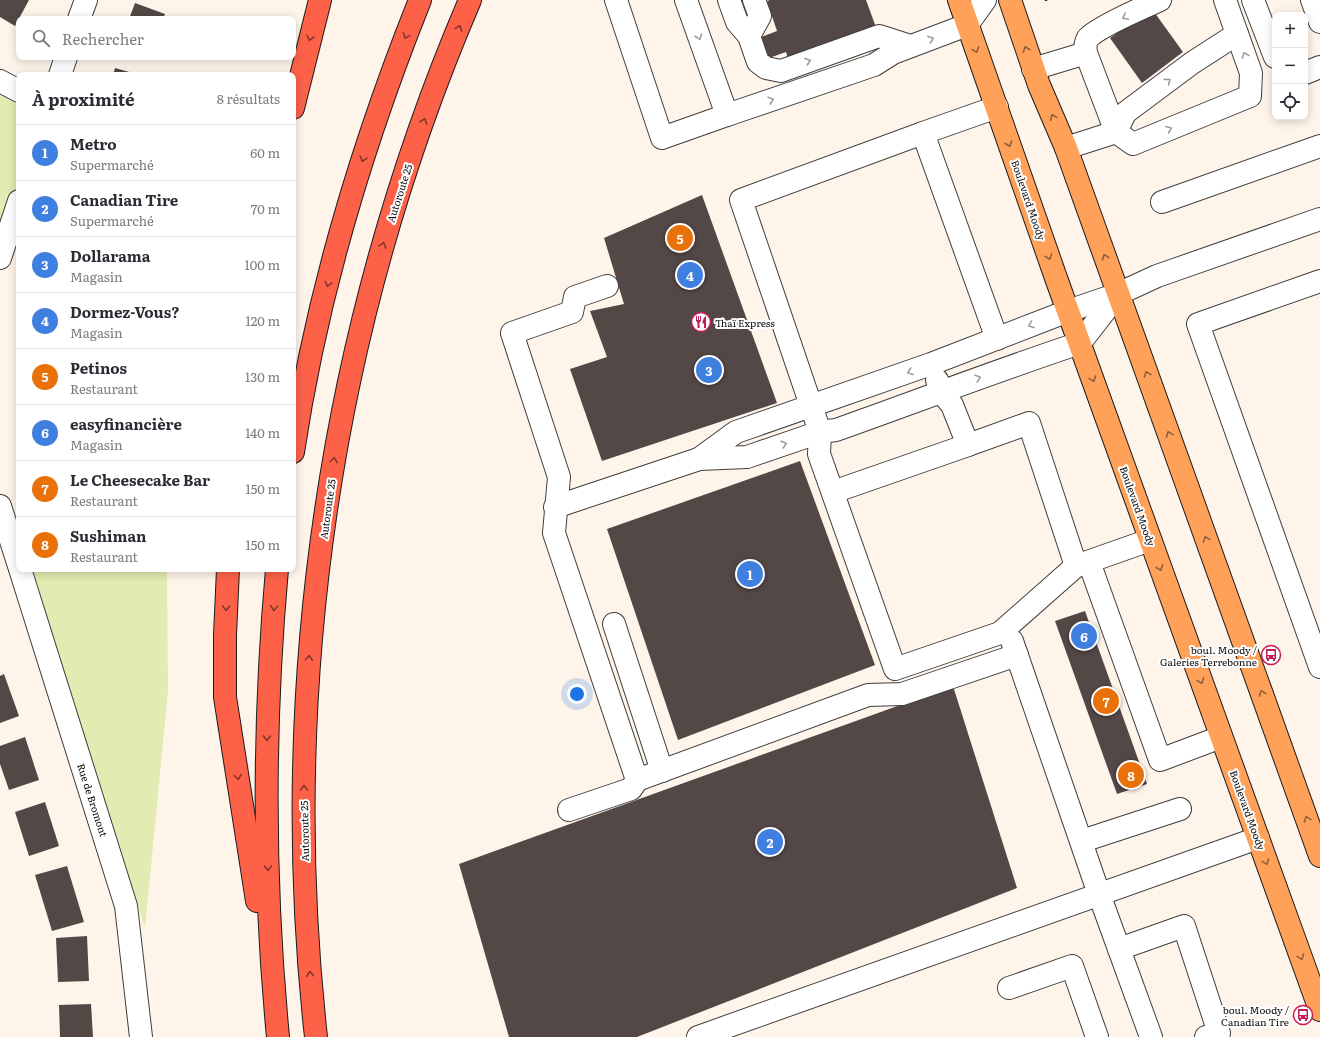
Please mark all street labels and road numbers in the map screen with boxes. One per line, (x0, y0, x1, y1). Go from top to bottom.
street label: Boulevard Moody (1008, 158, 1050, 242)
street label: Autoroute 25 (383, 162, 415, 224)
street label: Boulevard Moody (1117, 464, 1159, 548)
street label: Autoroute 25 (315, 478, 339, 540)
street label: Rue de Bromont (74, 761, 112, 839)
street label: Boulevard Moody (1227, 768, 1269, 852)
street label: Autoroute 25 (296, 801, 312, 861)

